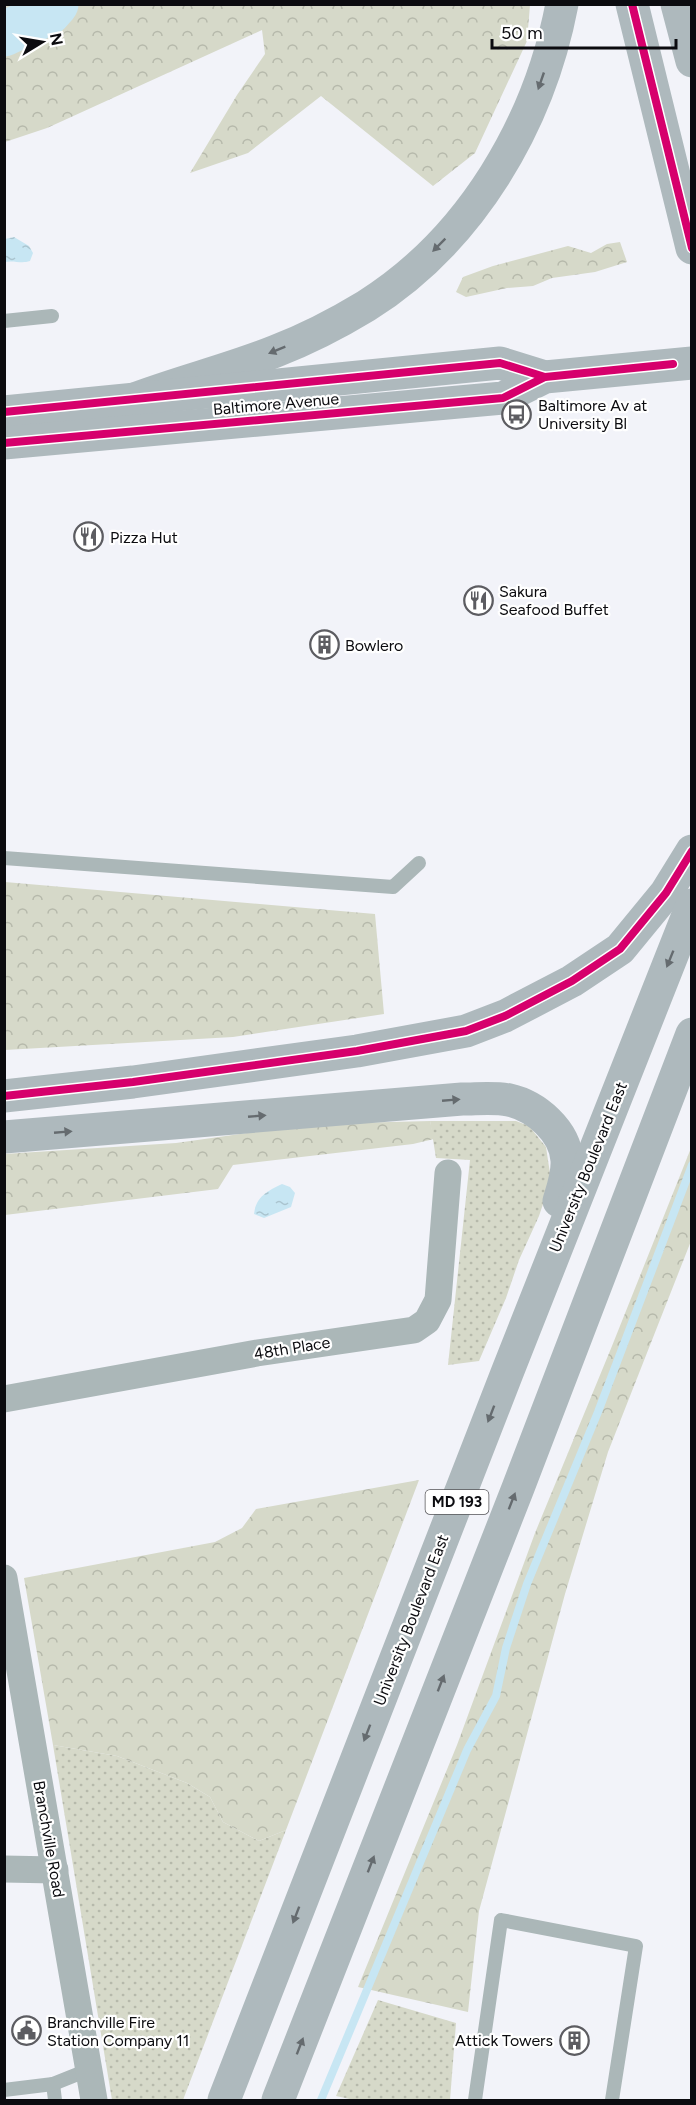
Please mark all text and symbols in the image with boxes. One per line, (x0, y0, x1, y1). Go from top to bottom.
north arrow (12, 12, 72, 72)
scale bar (492, 12, 676, 50)
text: 50 m (501, 22, 543, 44)
text: N (46, 31, 67, 47)
one-way arrow (536, 72, 546, 90)
one-way arrow (432, 237, 446, 252)
one-way arrow (268, 346, 286, 355)
street label: Baltimore Avenue (212, 389, 340, 419)
place label: Baltimore Av at University Bl (538, 396, 647, 433)
bus stop icon: Baltimore Av at University Bl (501, 398, 533, 430)
restaurant icon: Pizza Hut (73, 521, 105, 553)
place label: Pizza Hut (110, 528, 178, 547)
place label: Sakura Seafood Buffet (499, 582, 609, 619)
restaurant icon: Sakura Seafood Buffet (462, 584, 494, 616)
building icon: Bowlero (308, 629, 340, 661)
place label: Bowlero (345, 636, 403, 655)
one-way arrow (665, 950, 674, 968)
street label: University Boulevard East (545, 1079, 631, 1255)
one-way arrow (442, 1095, 461, 1105)
one-way arrow (248, 1111, 267, 1121)
one-way arrow (53, 1127, 72, 1137)
street label: 48th Place (252, 1333, 332, 1363)
one-way arrow (486, 1405, 495, 1423)
road number: MD 193 (426, 1490, 488, 1514)
one-way arrow (508, 1492, 517, 1510)
street label: University Boulevard East (370, 1532, 452, 1708)
one-way arrow (437, 1673, 447, 1691)
one-way arrow (362, 1724, 371, 1742)
street label: Branchville Road (29, 1779, 69, 1899)
one-way arrow (366, 1855, 376, 1873)
one-way arrow (291, 1906, 301, 1924)
place label: Branchville Fire Station Company 11 (47, 2013, 189, 2050)
public building icon: Branchville Fire Station Company 11 (10, 2015, 42, 2047)
building icon: Attick Towers (558, 2024, 590, 2056)
place label: Attick Towers (455, 2031, 553, 2050)
one-way arrow (295, 2037, 305, 2055)

